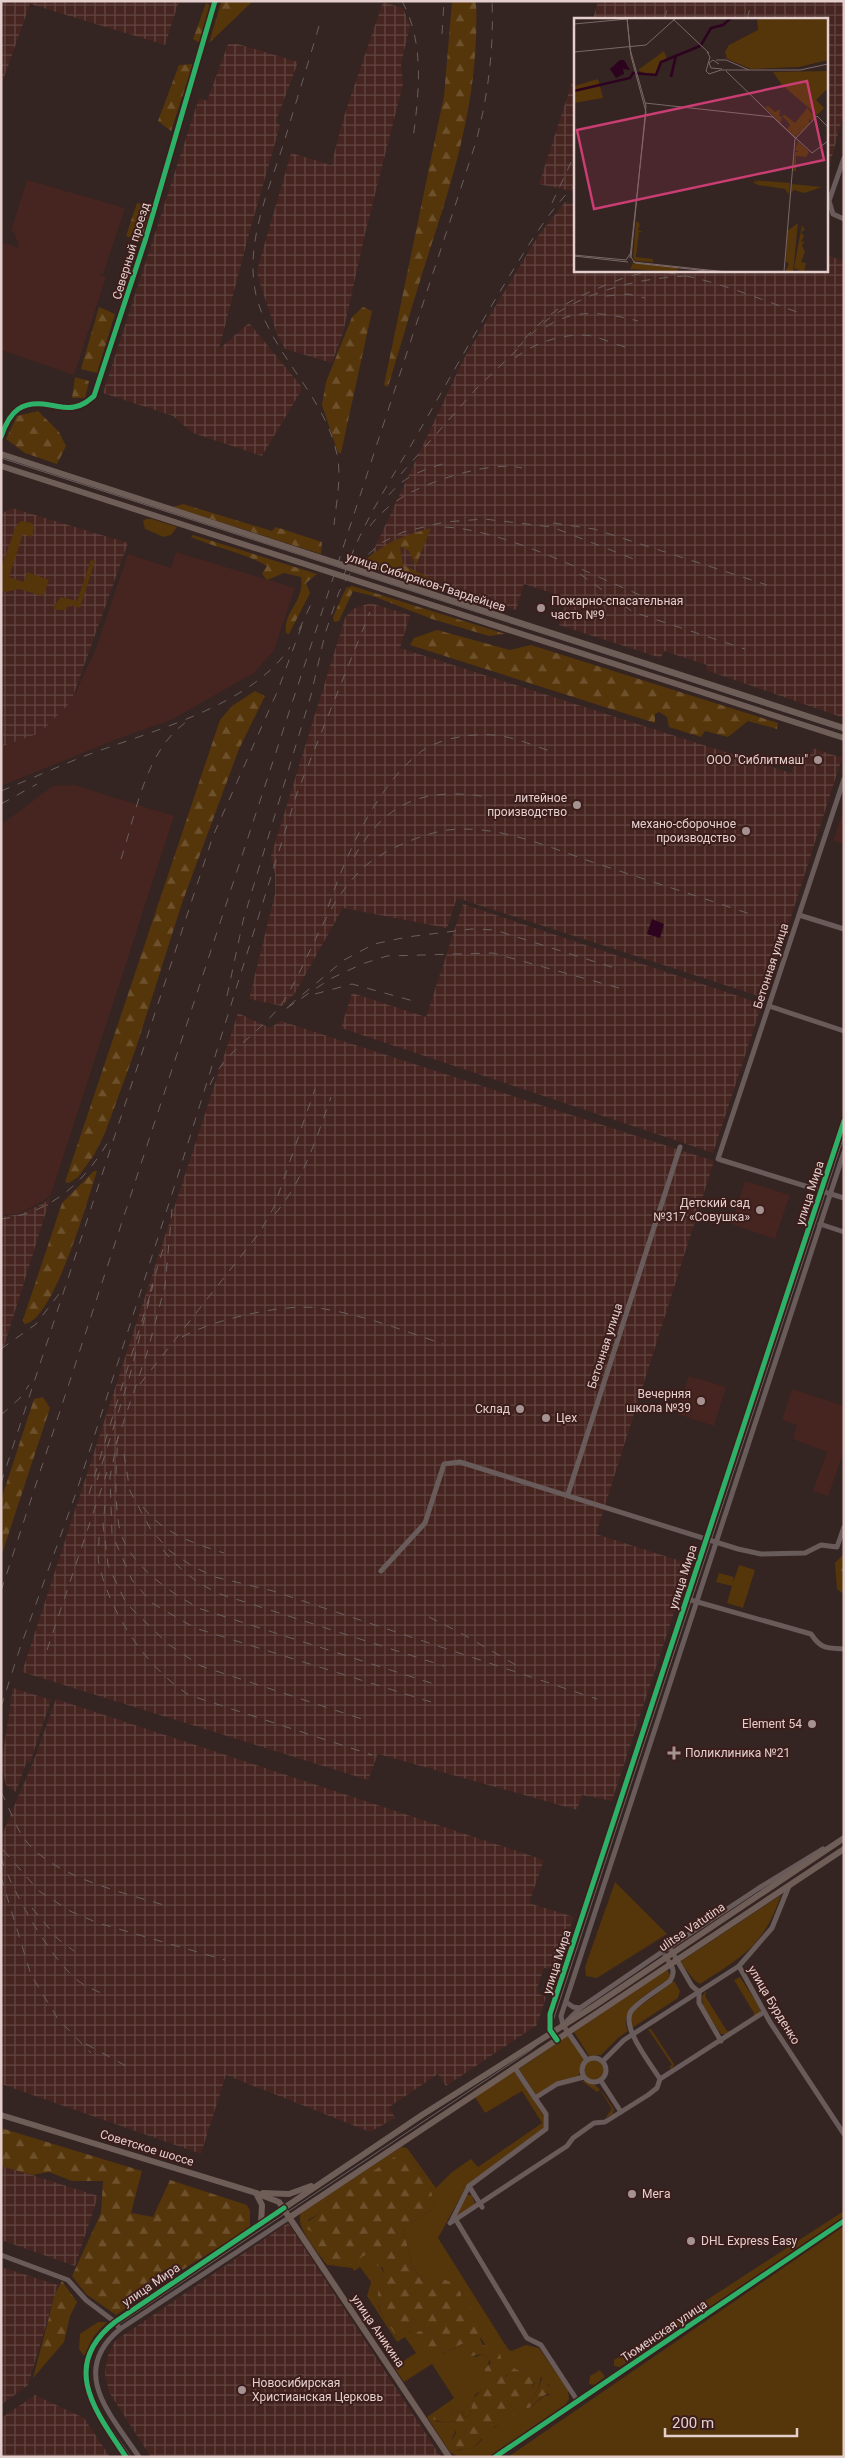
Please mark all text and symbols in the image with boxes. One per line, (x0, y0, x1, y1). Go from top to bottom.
inset map (574, 18, 828, 271)
street label: Северный проезд (110, 201, 152, 301)
street label: улица Сибиряков-Гвардейцев (344, 549, 508, 615)
place label: Пожарно-спасательная часть №9 (551, 594, 683, 622)
marker: Пожарно-спасательная часть №9 (535, 602, 547, 614)
place label: ООО "Сиблитмаш" (706, 753, 808, 767)
marker: ООО "Сиблитмаш" (812, 754, 824, 766)
place label: литейное производство (487, 791, 567, 819)
marker: литейное производство (571, 799, 583, 811)
place label: механо-сборочное производство (631, 817, 736, 845)
marker: механо-сборочное производство (740, 825, 752, 837)
street label: Бетонная улица (751, 921, 791, 1011)
street label: улица Мира (793, 1159, 827, 1227)
place label: Детский сад №317 «Совушка» (653, 1196, 750, 1224)
marker: Детский сад №317 «Совушка» (754, 1204, 766, 1216)
street label: Бетонная улица (585, 1301, 625, 1391)
place label: Вечерняя школа №39 (626, 1387, 691, 1415)
marker: Вечерняя школа №39 (695, 1395, 707, 1407)
place label: Склад (475, 1402, 510, 1416)
marker: Склад (514, 1403, 526, 1415)
place label: Цех (556, 1411, 577, 1425)
marker: Цех (540, 1412, 552, 1424)
street label: улица Мира (666, 1543, 700, 1611)
place label: Element 54 (742, 1717, 802, 1731)
marker: Element 54 (806, 1718, 818, 1730)
marker: Поликлиника №21 (667, 1746, 681, 1760)
place label: Поликлиника №21 (685, 1746, 790, 1760)
street label: ulitsa Vatutina (656, 1900, 728, 1954)
street label: улица Мира (540, 1928, 574, 1996)
street label: улица Бурденко (745, 1963, 803, 2047)
street label: Советское шоссе (98, 2127, 196, 2169)
place label: Мега (642, 2187, 670, 2201)
marker: Мега (626, 2188, 638, 2200)
place label: DHL Express Easy (701, 2234, 798, 2248)
marker: DHL Express Easy (685, 2235, 697, 2247)
street label: улица Мира (119, 2261, 183, 2309)
street label: улица Аникина (349, 2292, 407, 2370)
street label: Тюменская улица (619, 2297, 709, 2365)
place label: Новосибирская Христианская Церковь (252, 2376, 383, 2404)
marker: Новосибирская Христианская Церковь (236, 2384, 248, 2396)
scale bar (665, 2406, 798, 2438)
text: 200 m (672, 2414, 714, 2432)

